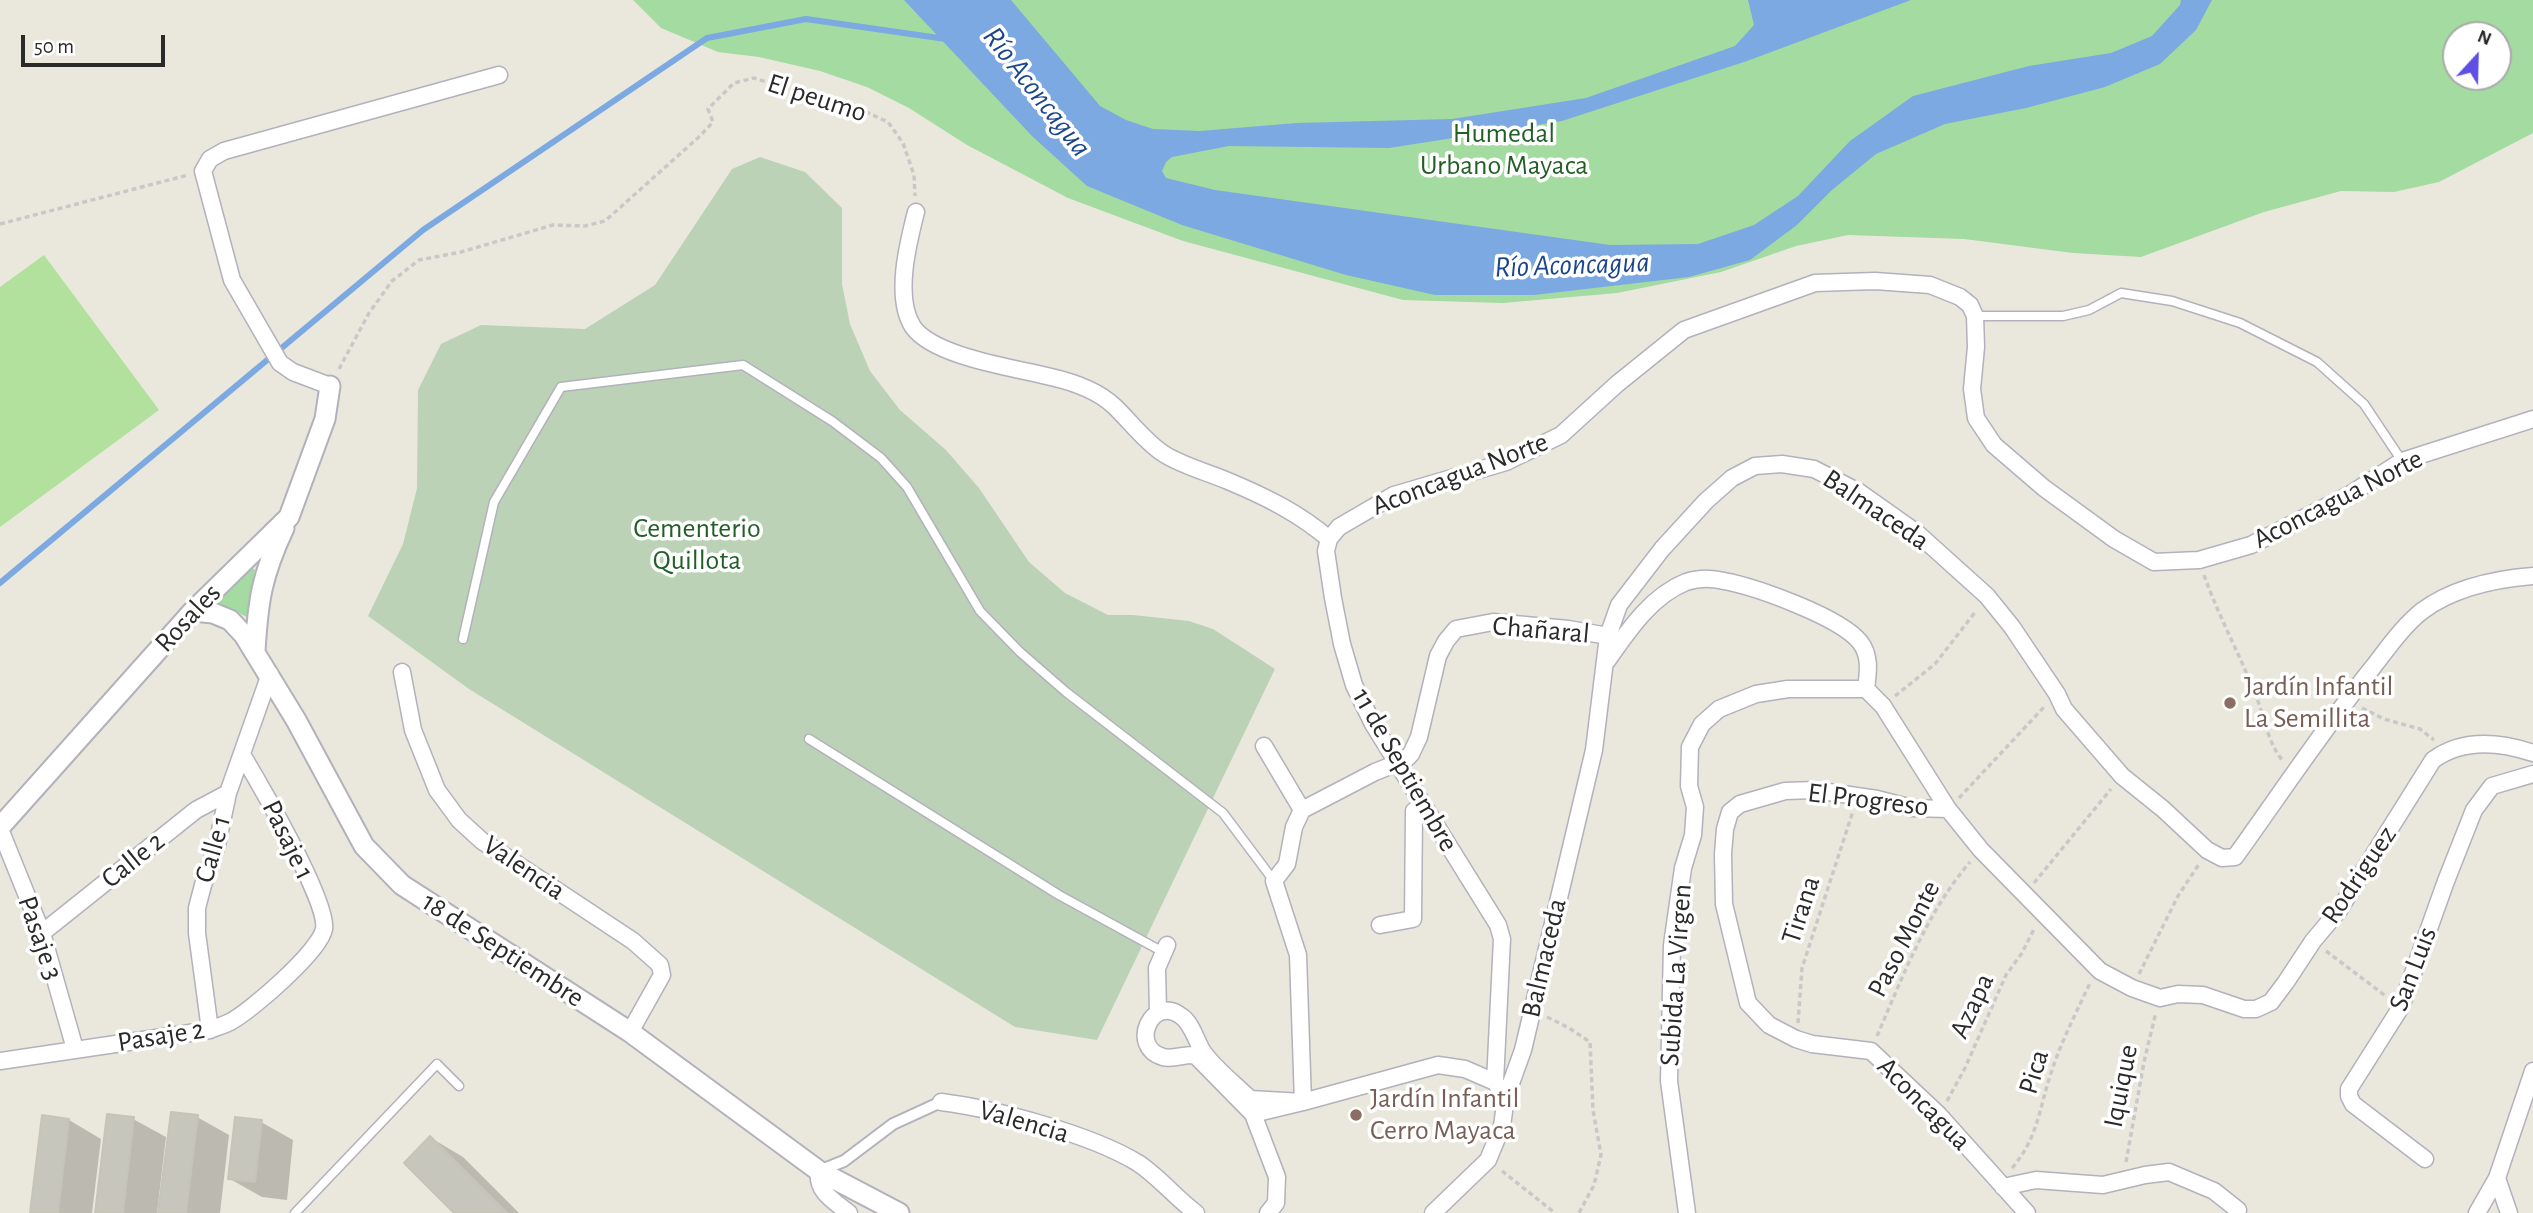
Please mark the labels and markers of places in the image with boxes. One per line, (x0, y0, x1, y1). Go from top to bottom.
place label: Jardín Infantil La Semillita (2244, 670, 2393, 736)
marker: Jardín Infantil La Semillita (2222, 695, 2238, 711)
place label: Jardín Infantil Cerro Mayaca (1370, 1082, 1519, 1148)
marker: Jardín Infantil Cerro Mayaca (1348, 1107, 1364, 1123)

